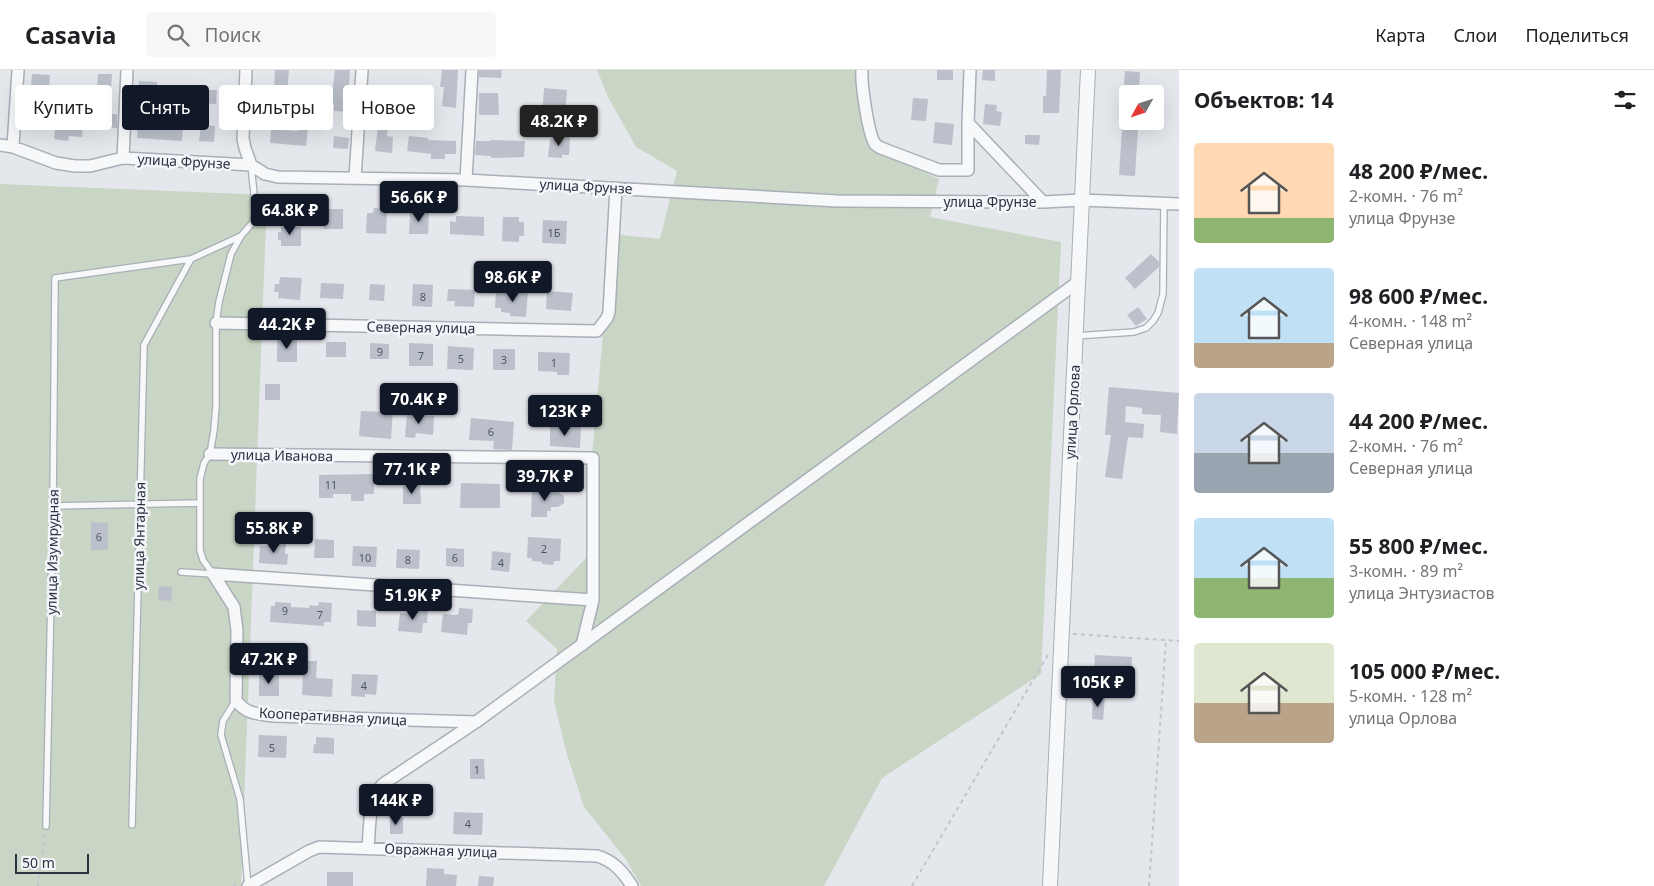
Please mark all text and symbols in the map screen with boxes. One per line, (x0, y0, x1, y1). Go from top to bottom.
search box (146, 12, 496, 57)
text: Casavia (25, 18, 116, 51)
icon: search (164, 21, 192, 49)
text: Поиск (204, 22, 261, 48)
text: Карта (1375, 23, 1425, 47)
text: Слои (1453, 23, 1497, 47)
text: Поделиться (1525, 23, 1629, 47)
chip: Купить (15, 85, 112, 130)
chip: Снять (122, 85, 209, 130)
chip: Фильтры (219, 85, 333, 130)
chip: Новое (343, 85, 434, 130)
north arrow (1119, 85, 1164, 130)
map controls (1119, 85, 1164, 130)
text: Объектов: 14 (1194, 86, 1334, 114)
icon: filters (1611, 86, 1639, 114)
pin: 48.2K ₽ (513, 104, 605, 147)
text: 48.2K ₽ (531, 110, 587, 132)
street label: улица Фрунзе (137, 149, 231, 173)
text: 48 200 ₽/мес. (1349, 157, 1488, 185)
icon: home (1234, 163, 1294, 223)
street label: улица Фрунзе (539, 174, 633, 198)
pin: 56.6K ₽ (373, 180, 465, 223)
text: 2-комн. · 76 m² (1349, 185, 1463, 207)
text: 56.6K ₽ (391, 186, 447, 208)
street label: улица Фрунзе (943, 192, 1037, 211)
pin: 64.8K ₽ (244, 194, 336, 236)
text: 64.8K ₽ (262, 199, 318, 221)
text: улица Фрунзе (1349, 207, 1455, 229)
house number: 1Б (547, 225, 561, 240)
pin: 98.6K ₽ (467, 260, 559, 303)
text: 98.6K ₽ (485, 266, 541, 288)
text: 98 600 ₽/мес. (1349, 282, 1488, 310)
icon: home (1234, 288, 1294, 348)
house number: 8 (420, 289, 426, 304)
pin: 44.2K ₽ (241, 308, 333, 350)
text: 4-комн. · 148 m² (1349, 310, 1472, 332)
text: 44.2K ₽ (259, 313, 315, 335)
street label: Северная улица (367, 317, 475, 337)
text: Северная улица (1349, 332, 1473, 354)
house number: 9 (377, 344, 383, 359)
house number: 7 (418, 348, 424, 363)
house number: 5 (458, 351, 464, 366)
house number: 3 (501, 352, 507, 367)
house number: 1 (551, 355, 557, 370)
street label: улица Орлова (1060, 364, 1084, 460)
pin: 70.4K ₽ (373, 382, 465, 425)
text: 70.4K ₽ (391, 388, 447, 410)
pin: 123K ₽ (524, 394, 606, 437)
text: 123K ₽ (539, 400, 591, 422)
text: 44 200 ₽/мес. (1349, 407, 1488, 435)
icon: home (1234, 413, 1294, 473)
house number: 6 (488, 424, 494, 439)
text: 2-комн. · 76 m² (1349, 435, 1463, 457)
street label: улица Иванова (231, 445, 333, 465)
pin: 77.1K ₽ (366, 452, 458, 495)
text: Северная улица (1349, 457, 1473, 479)
text: 77.1K ₽ (384, 458, 440, 480)
pin: 39.7K ₽ (499, 460, 591, 502)
text: 39.7K ₽ (517, 465, 573, 487)
house number: 11 (325, 477, 337, 492)
street label: улица Янтарная (129, 482, 149, 590)
street label: улица Изумрудная (41, 489, 63, 615)
pin: 55.8K ₽ (228, 512, 320, 554)
text: 55.8K ₽ (246, 517, 302, 539)
house number: 6 (96, 529, 102, 544)
text: 55 800 ₽/мес. (1349, 532, 1488, 560)
icon: home (1234, 538, 1294, 598)
house number: 2 (541, 541, 547, 556)
house number: 10 (359, 550, 371, 565)
house number: 6 (452, 550, 458, 565)
house number: 8 (405, 552, 411, 567)
house number: 4 (498, 555, 505, 570)
text: 3-комн. · 89 m² (1349, 560, 1463, 582)
pin: 51.9K ₽ (367, 578, 459, 621)
text: улица Энтузиастов (1349, 582, 1495, 604)
text: 51.9K ₽ (385, 584, 441, 606)
house number: 9 (282, 603, 288, 618)
house number: 7 (317, 607, 323, 622)
pin: 47.2K ₽ (223, 642, 315, 685)
text: 47.2K ₽ (241, 648, 297, 670)
text: 105 000 ₽/мес. (1349, 657, 1500, 685)
icon: home (1234, 663, 1294, 723)
pin: 105K ₽ (1057, 666, 1139, 708)
text: 105K ₽ (1072, 671, 1124, 693)
house number: 4 (361, 678, 368, 693)
text: 5-комн. · 128 m² (1349, 685, 1472, 707)
street label: Кооперативная улица (258, 703, 408, 729)
text: улица Орлова (1349, 707, 1457, 729)
house number: 5 (269, 740, 275, 755)
house number: 1 (474, 762, 480, 777)
pin: 144K ₽ (355, 784, 437, 826)
text: 144K ₽ (370, 789, 422, 811)
house number: 4 (465, 816, 472, 831)
street label: Овражная улица (384, 839, 498, 861)
scale bar (15, 851, 89, 874)
text: 50 m (22, 853, 55, 872)

